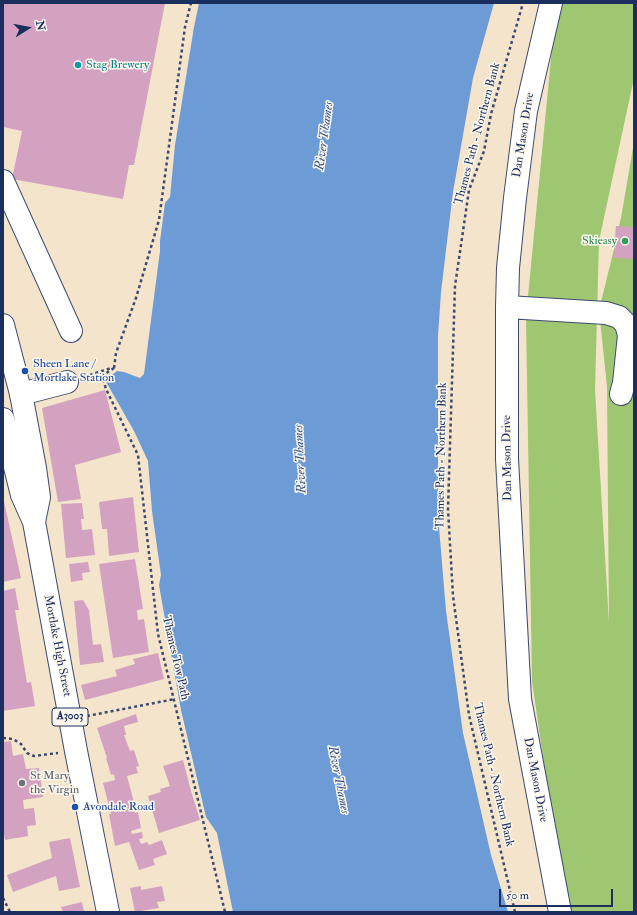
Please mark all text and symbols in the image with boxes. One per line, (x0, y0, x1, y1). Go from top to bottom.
north arrow (8, 8, 48, 48)
text: N (33, 20, 48, 32)
place label: Stag Brewery (86, 58, 149, 72)
marker: Stag Brewery (73, 60, 83, 70)
street label: Thames Path - Northern Bank (452, 61, 504, 207)
street label: Dan Mason Drive (510, 91, 538, 179)
water label: River Thames (312, 101, 338, 171)
place label: Skieasy (582, 234, 617, 248)
marker: Skieasy (620, 236, 630, 246)
place label: Sheen Lane / Mortlake Station (33, 357, 114, 385)
marker: Sheen Lane / Mortlake Station (20, 366, 30, 376)
street label: Thames Path - Northern Bank (434, 382, 450, 530)
street label: Dan Mason Drive (500, 415, 516, 501)
water label: River Thames (291, 424, 311, 494)
street label: Mortlake High Street (40, 594, 74, 698)
street label: Thames Tow Path (158, 615, 192, 701)
street label: Thames Path - Northern Bank (469, 702, 517, 848)
road number: A3003 (52, 708, 88, 726)
street label: Dan Mason Drive (520, 736, 550, 824)
water label: River Thames (324, 745, 352, 815)
place label: St Mary the Virgin (30, 769, 79, 797)
marker: St Mary the Virgin (17, 778, 27, 788)
place label: Avondale Road (83, 800, 154, 814)
marker: Avondale Road (70, 802, 80, 812)
scale bar (501, 881, 615, 907)
text: 50 m (506, 888, 529, 903)

